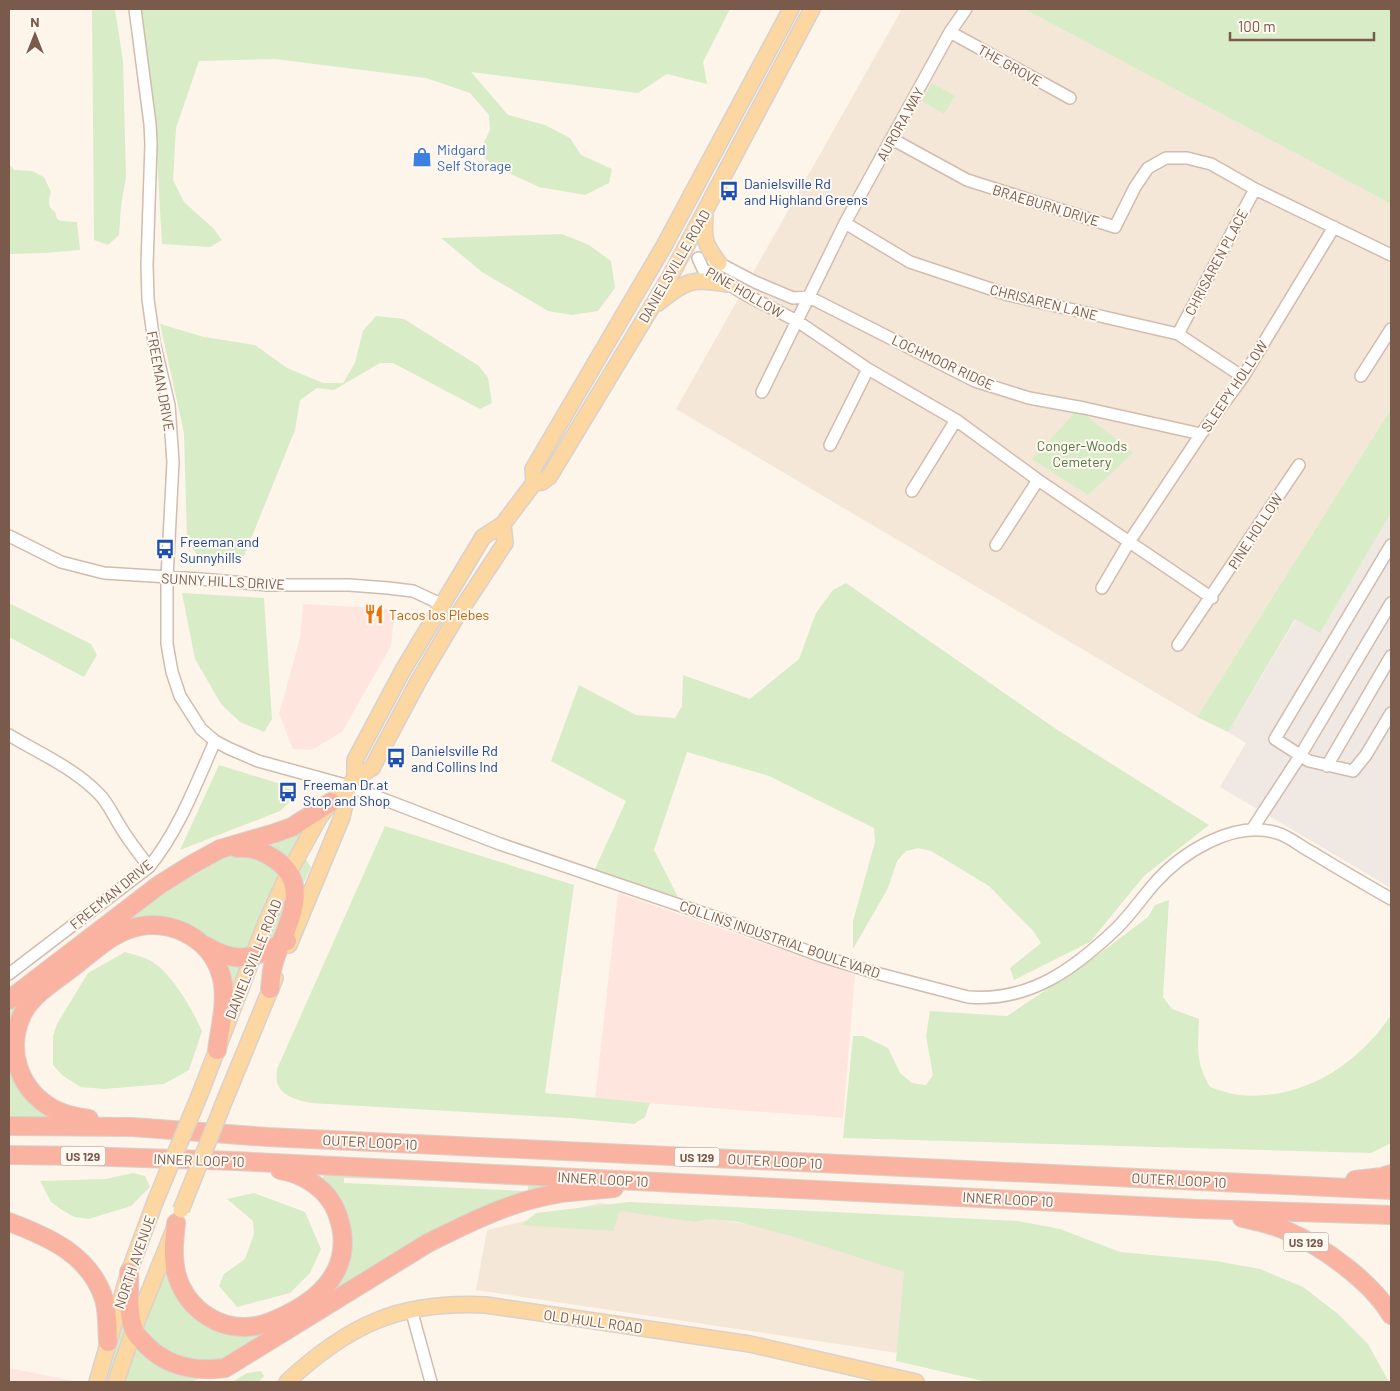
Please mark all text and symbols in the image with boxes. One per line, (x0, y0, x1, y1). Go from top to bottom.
north arrow (10, 10, 60, 60)
scale bar (1230, 10, 1374, 42)
text: N (30, 13, 40, 30)
text: 100 m (1238, 17, 1276, 35)
street label: THE GROVE (975, 40, 1045, 90)
street label: AURORA WAY (873, 84, 927, 164)
place label: Midgard Self Storage (437, 141, 512, 174)
shop icon: Midgard Self Storage (411, 146, 433, 168)
place label: Danielsville Rd and Highland Greens (744, 175, 868, 208)
bus stop icon: Danielsville Rd and Highland Greens (718, 180, 740, 202)
street label: BRAEBURN DRIVE (990, 181, 1102, 229)
street label: DANIELSVILLE ROAD (635, 206, 713, 326)
street label: CHRISAREN PLACE (1181, 206, 1251, 318)
street label: PINE HOLLOW (703, 263, 787, 321)
street label: CHRISAREN LANE (988, 280, 1100, 324)
street label: FREEMAN DRIVE (144, 329, 178, 433)
street label: LOCHMOOR RIDGE (889, 331, 997, 393)
street label: SLEEPY HOLLOW (1197, 337, 1271, 435)
park label: Conger-Woods Cemetery (1037, 437, 1127, 470)
street label: PINE HOLLOW (1224, 490, 1286, 572)
place label: Freeman and Sunnyhills (180, 533, 259, 566)
bus stop icon: Freeman and Sunnyhills (154, 538, 176, 560)
street label: SUNNY HILLS DRIVE (161, 569, 285, 593)
restaurant icon: Tacos los Plebes (363, 603, 385, 625)
place label: Tacos los Plebes (389, 606, 490, 623)
place label: Danielsville Rd and Collins Ind (411, 742, 498, 775)
bus stop icon: Danielsville Rd and Collins Ind (385, 747, 407, 769)
place label: Freeman Dr at Stop and Shop (303, 776, 390, 809)
bus stop icon: Freeman Dr at Stop and Shop (277, 781, 299, 803)
street label: FREEMAN DRIVE (66, 855, 156, 933)
street label: DANIELSVILLE ROAD (221, 897, 285, 1021)
street label: COLLINS INDUSTRIAL BOULEVARD (678, 897, 882, 981)
street label: OUTER LOOP 10 (322, 1131, 418, 1153)
road number: US 129 (61, 1146, 106, 1166)
road number: US 129 (674, 1148, 720, 1166)
street label: INNER LOOP 10 (153, 1150, 245, 1170)
street label: OUTER LOOP 10 (727, 1150, 823, 1172)
street label: INNER LOOP 10 (557, 1168, 649, 1190)
street label: OUTER LOOP 10 (1131, 1169, 1227, 1191)
street label: INNER LOOP 10 (962, 1188, 1054, 1210)
street label: NORTH AVENUE (110, 1213, 158, 1311)
road number: US 129 (1284, 1232, 1328, 1252)
street label: OLD HULL ROAD (543, 1306, 643, 1336)

